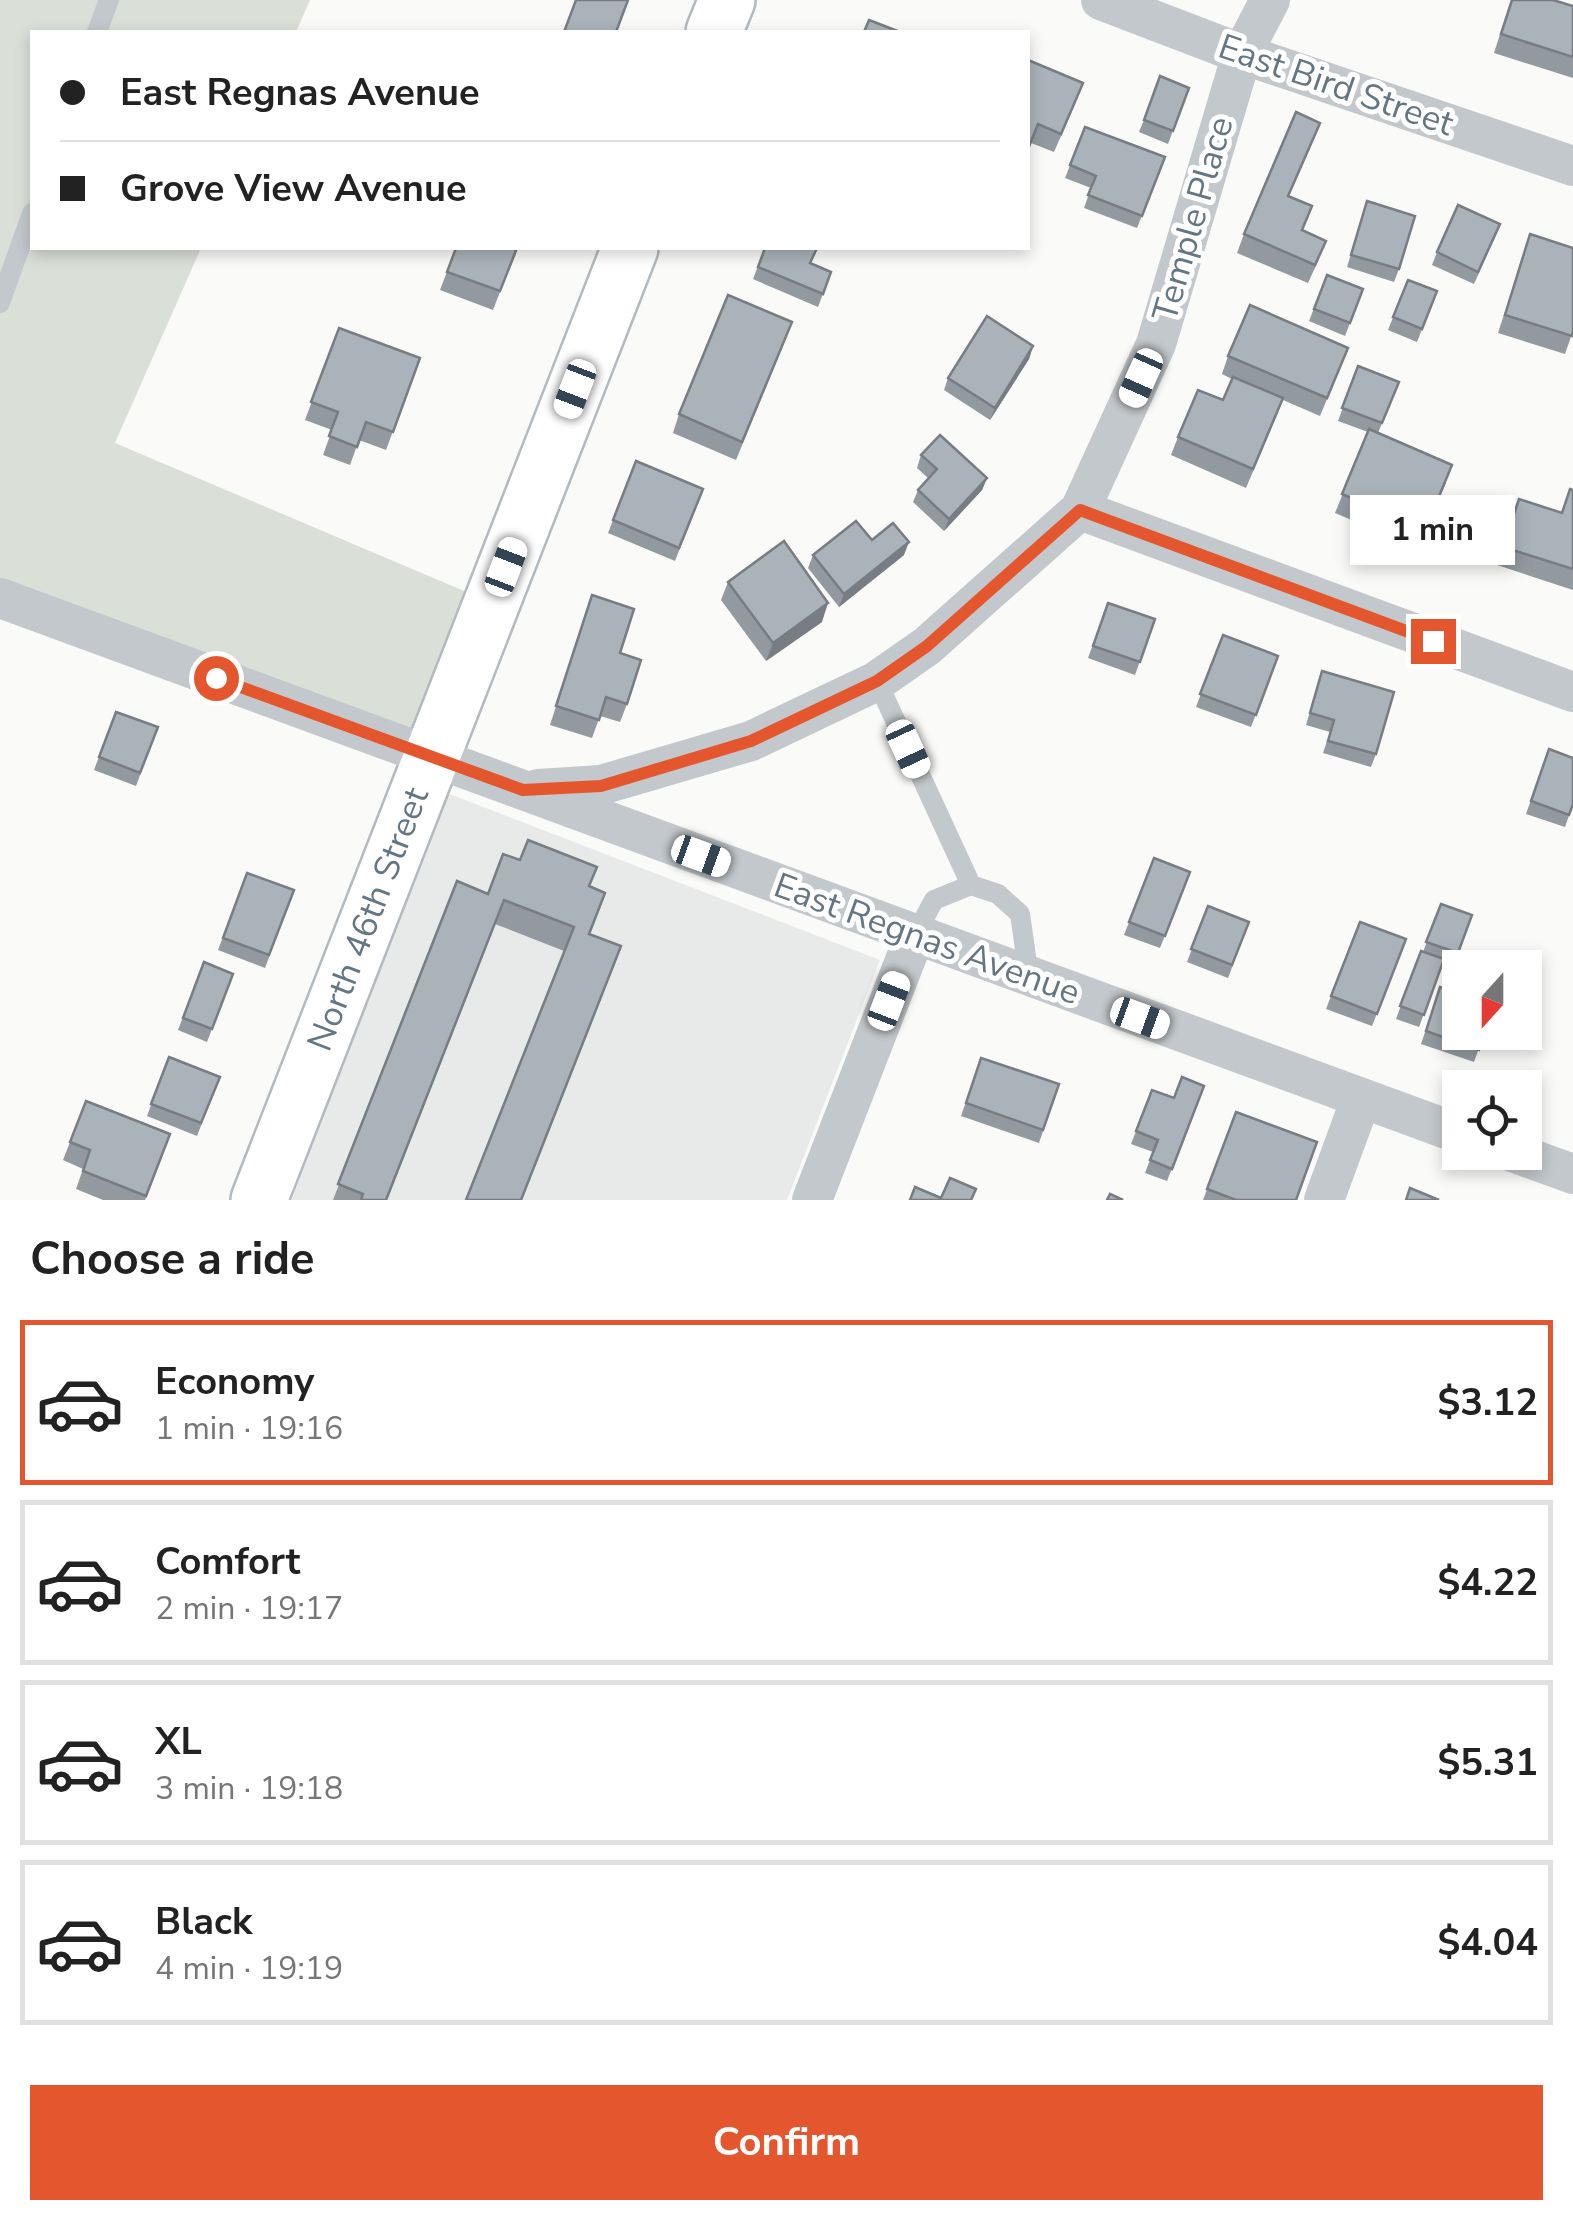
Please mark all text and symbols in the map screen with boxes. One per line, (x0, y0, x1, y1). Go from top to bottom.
street label: East Bird Street (1212, 23, 1460, 147)
text: East Regnas Avenue (120, 67, 480, 118)
street label: Temple Place (1141, 111, 1245, 327)
text: Grove View Avenue (120, 163, 467, 214)
car (1115, 344, 1167, 412)
car (550, 356, 600, 422)
callout: 1 min (1350, 496, 1516, 566)
text: 1 min (1391, 508, 1474, 551)
car (481, 534, 531, 600)
route end (1411, 619, 1456, 664)
route start (194, 656, 239, 701)
car (882, 715, 934, 783)
street label: North 46th Street (296, 780, 440, 1057)
car (668, 832, 734, 880)
street label: East Regnas Avenue (768, 862, 1086, 1016)
north arrow (1442, 950, 1542, 1050)
map controls (1442, 950, 1542, 1170)
car (864, 968, 914, 1034)
car (1107, 994, 1173, 1042)
button: locate (1442, 1070, 1542, 1170)
text: Choose a ride (30, 1229, 315, 1290)
text: Economy (155, 1356, 314, 1407)
icon: car (35, 1358, 125, 1448)
text: $3.12 (1437, 1377, 1538, 1428)
text: 1 min · 19:16 (155, 1407, 343, 1450)
text: Comfort (155, 1536, 300, 1587)
icon: car (35, 1538, 125, 1628)
text: $4.22 (1437, 1557, 1538, 1608)
text: 2 min · 19:17 (155, 1587, 343, 1630)
text: XL (155, 1716, 202, 1767)
icon: car (35, 1718, 125, 1808)
text: $5.31 (1437, 1737, 1538, 1788)
text: 3 min · 19:18 (155, 1767, 343, 1810)
text: Black (155, 1896, 252, 1947)
icon: car (35, 1898, 125, 1988)
text: $4.04 (1437, 1917, 1538, 1968)
text: 4 min · 19:19 (155, 1947, 343, 1990)
button: Confirm (30, 2085, 1543, 2200)

